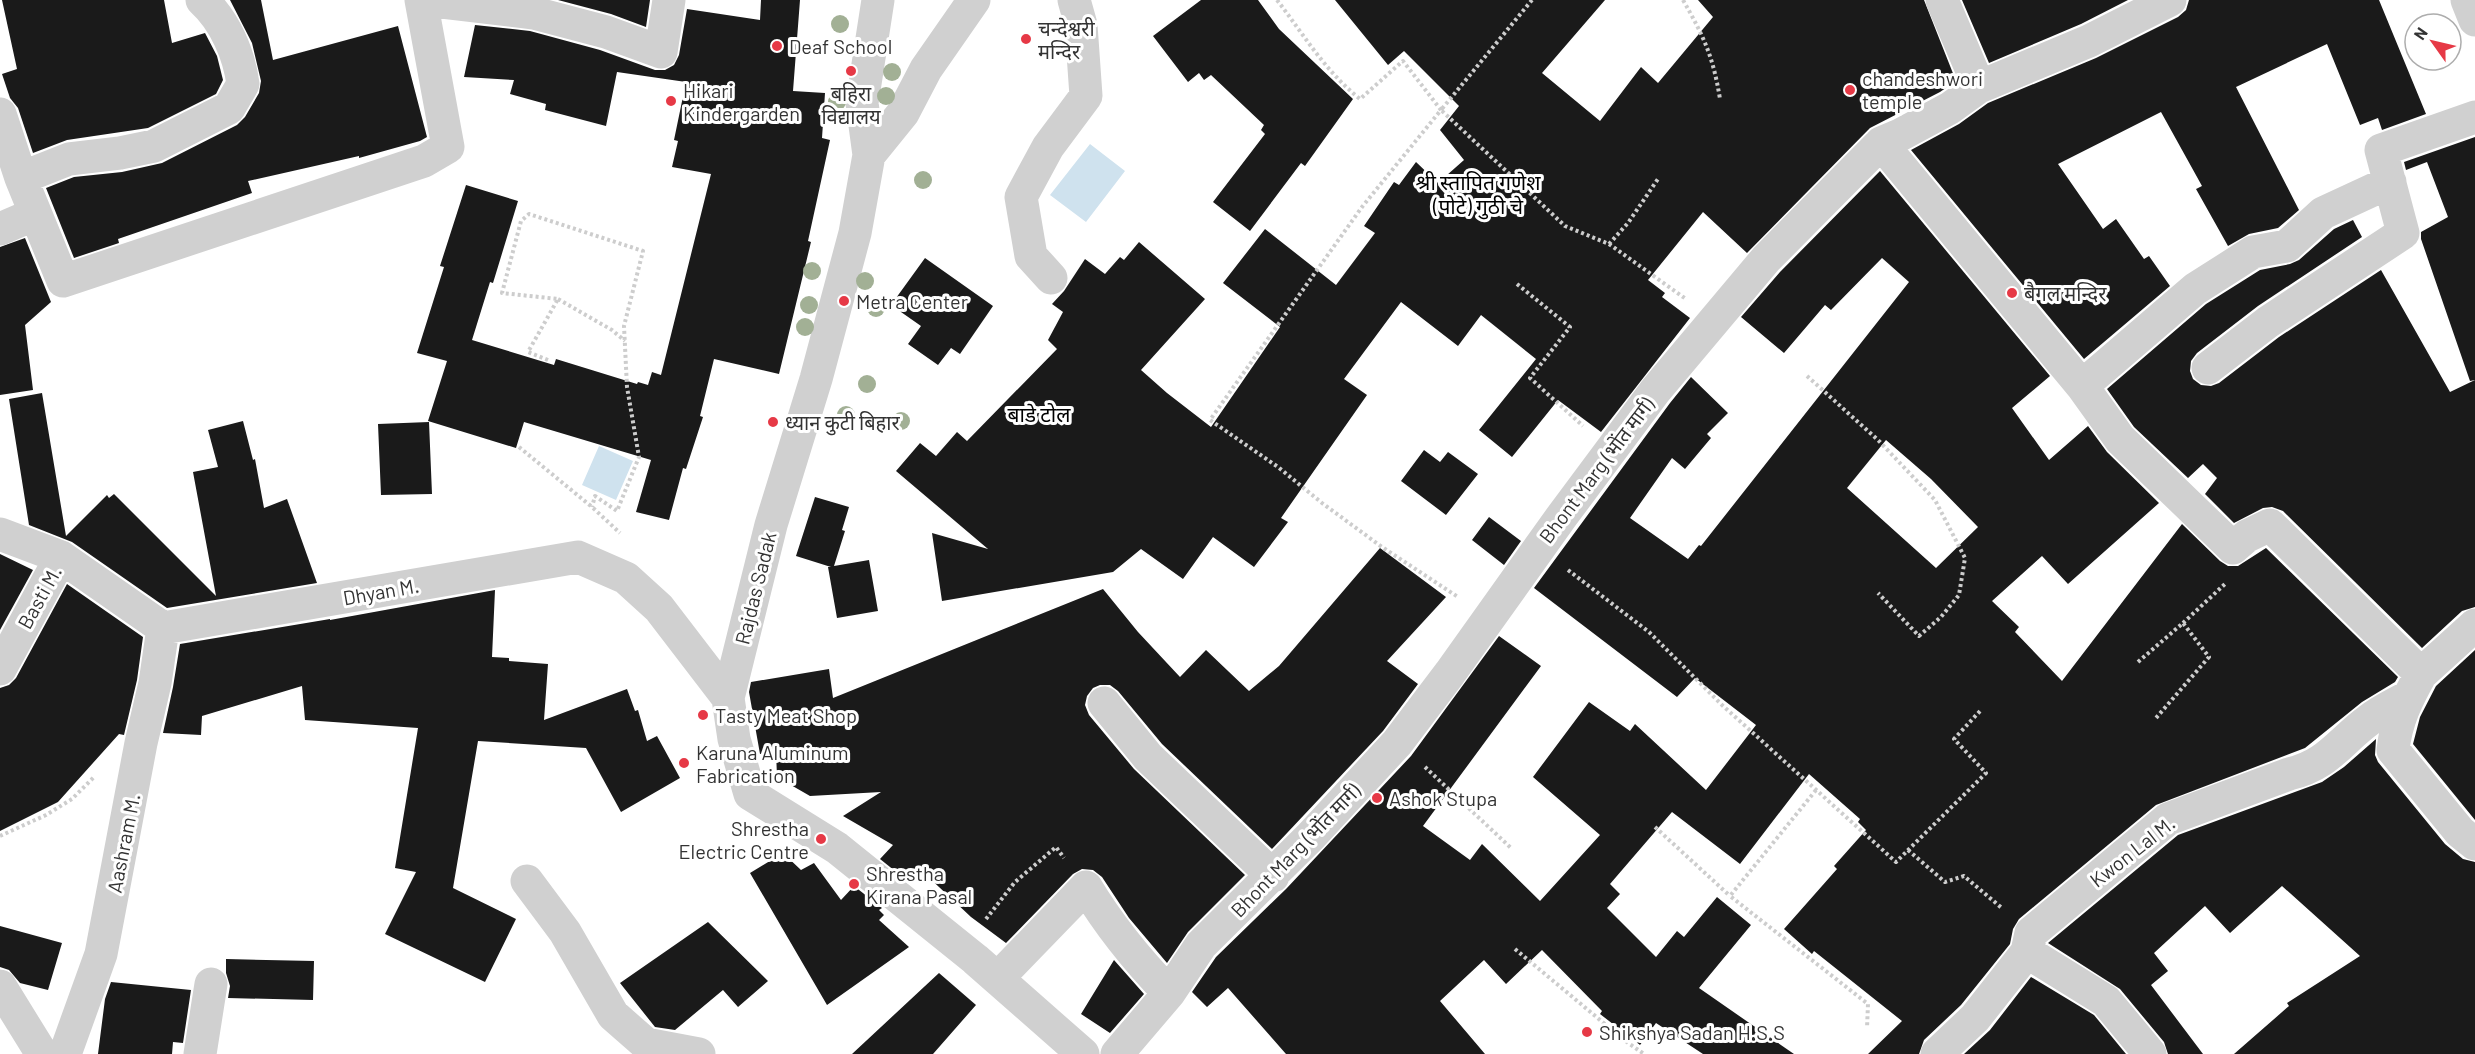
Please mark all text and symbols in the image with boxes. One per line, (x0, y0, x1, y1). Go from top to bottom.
north arrow (2403, 12, 2463, 72)
place label: चन्देश्वरी मन्दिर (1038, 16, 1095, 63)
text: N (2409, 24, 2431, 43)
marker: चन्देश्वरी मन्दिर (1019, 32, 1033, 46)
place label: Deaf School (789, 34, 892, 58)
marker: Deaf School (770, 39, 784, 53)
marker: बहिरा विद्यालय (844, 64, 858, 78)
place label: chandeshwori temple (1862, 66, 1983, 113)
place label: Hikari Kindergarden (683, 78, 800, 125)
place label: बहिरा विद्यालय (821, 81, 881, 128)
marker: chandeshwori temple (1843, 83, 1857, 97)
marker: Hikari Kindergarden (664, 94, 678, 108)
district label: श्री स्तापित गणेश (पोटे) गुठी चे (1416, 169, 1541, 220)
place label: बैगल मन्दिर (2024, 281, 2107, 305)
marker: बैगल मन्दिर (2005, 286, 2019, 300)
place label: Metra Center (856, 289, 968, 313)
marker: Metra Center (837, 294, 851, 308)
street label: Bhont Marg (भाेंत मार्ग) (1533, 392, 1659, 547)
district label: बाडे टोल (1007, 401, 1071, 426)
place label: ध्यान कुटी बिहार (785, 410, 900, 436)
marker: ध्यान कुटी बिहार (766, 415, 780, 429)
street label: Rajdas Sadak (729, 529, 781, 647)
street label: Basti M. (12, 561, 66, 633)
street label: Dhyan M. (341, 573, 421, 609)
place label: Tasty Meat Shop (715, 703, 857, 727)
marker: Tasty Meat Shop (696, 708, 710, 722)
place label: Karuna Aluminum Fabrication (696, 740, 849, 787)
marker: Karuna Aluminum Fabrication (677, 756, 691, 770)
street label: Bhont Marg (भाेंत मार्ग) (1225, 778, 1365, 922)
place label: Ashok Stupa (1389, 786, 1497, 810)
street label: Aashram M. (102, 791, 144, 895)
marker: Ashok Stupa (1370, 791, 1384, 805)
street label: Kwon Lal M. (2085, 810, 2179, 892)
place label: Shrestha Electric Centre (679, 816, 809, 863)
marker: Shrestha Electric Centre (814, 832, 828, 846)
place label: Shrestha Kirana Pasal (866, 861, 972, 908)
marker: Shrestha Kirana Pasal (847, 877, 861, 891)
place label: Shikshya Sadan H.S.S (1599, 1020, 1785, 1044)
marker: Shikshya Sadan H.S.S (1580, 1025, 1594, 1039)

